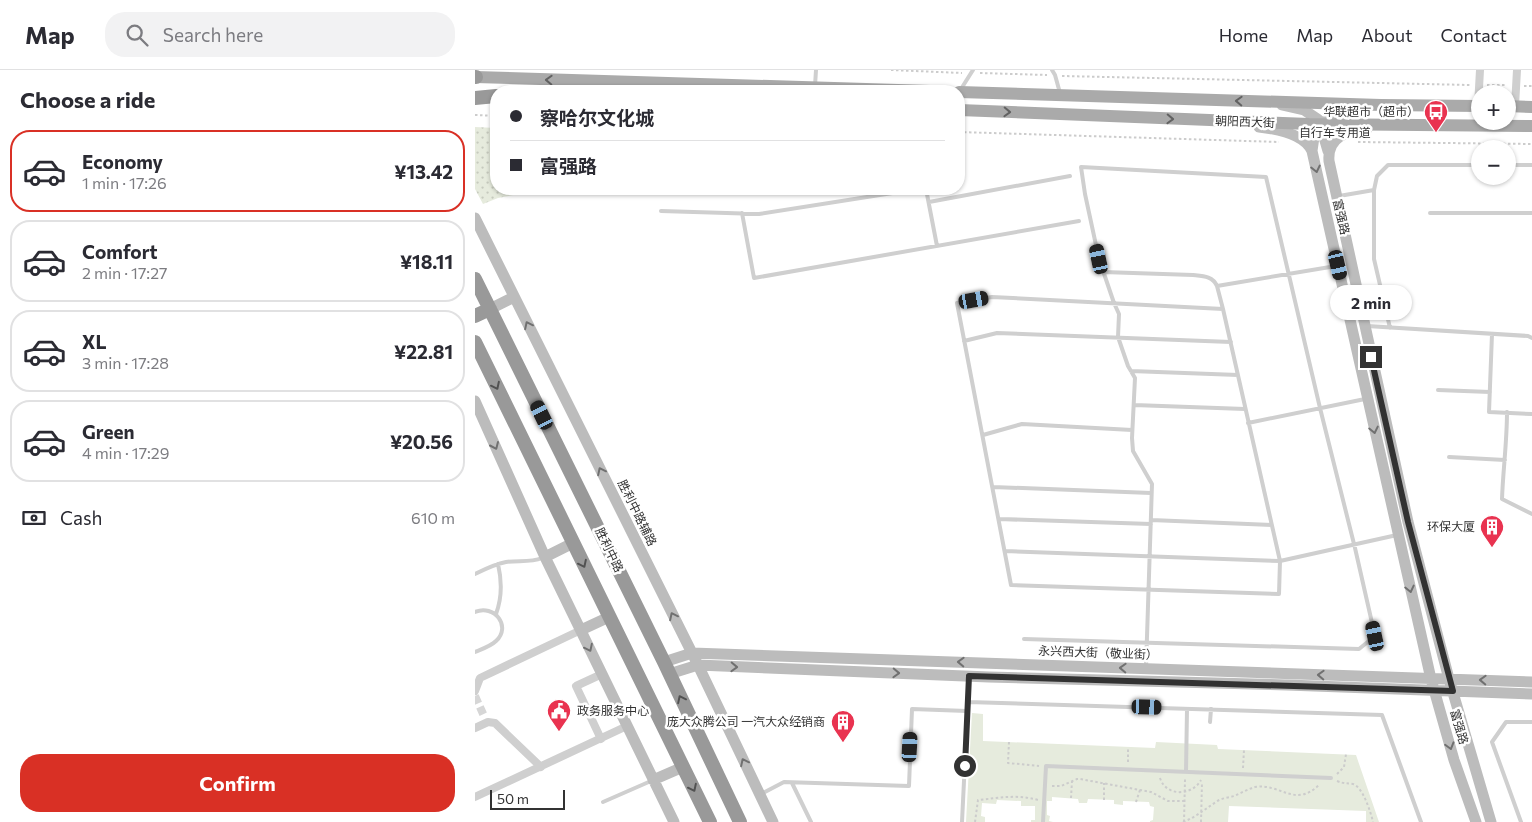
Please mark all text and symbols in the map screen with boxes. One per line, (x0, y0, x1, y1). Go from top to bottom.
search box (105, 12, 455, 57)
text: Map (25, 20, 75, 49)
icon: search (123, 21, 151, 49)
text: Search here (163, 23, 263, 46)
text: Home (1219, 24, 1268, 46)
text: Map (1296, 24, 1333, 46)
text: About (1361, 24, 1413, 46)
text: Contact (1441, 24, 1507, 46)
one-way arrow (544, 74, 552, 85)
map controls (1471, 85, 1516, 185)
button: + (1471, 85, 1516, 130)
text: Choose a ride (20, 86, 155, 113)
one-way arrow (1235, 95, 1243, 106)
bus stop icon: 华联超市（超市） (1423, 99, 1449, 133)
place label: 华联超市（超市） (1323, 104, 1419, 118)
text: 察哈尔文化城 (540, 106, 654, 129)
one-way arrow (1004, 107, 1012, 117)
one-way arrow (1166, 113, 1174, 124)
street label: 朝阳西大街 (1215, 113, 1275, 129)
street label: 自行车专用道 (1299, 125, 1371, 139)
button: − (1471, 140, 1516, 185)
icon: car (22, 149, 67, 194)
text: Economy (82, 150, 163, 173)
text: 富强路 (540, 154, 597, 177)
text: ¥13.42 (394, 160, 453, 183)
one-way arrow (1310, 165, 1321, 174)
text: 1 min · 17:26 (82, 173, 167, 192)
street label: 富强路 (1331, 198, 1353, 236)
icon: car (22, 239, 67, 284)
text: Comfort (82, 240, 158, 263)
car (1088, 243, 1109, 275)
car (1327, 249, 1348, 281)
text: ¥18.11 (400, 250, 453, 273)
text: 2 min · 17:27 (82, 263, 167, 282)
callout: 2 min (1330, 284, 1412, 320)
car (957, 290, 990, 310)
text: 2 min (1351, 293, 1391, 312)
one-way arrow (524, 321, 534, 330)
icon: car (22, 329, 67, 374)
text: XL (82, 330, 107, 353)
text: ¥22.81 (394, 340, 453, 363)
route end (1360, 346, 1382, 368)
text: 3 min · 17:28 (82, 353, 169, 372)
one-way arrow (490, 381, 501, 390)
car (528, 398, 555, 432)
icon: car (22, 419, 67, 464)
text: Green (82, 420, 134, 443)
one-way arrow (1369, 426, 1379, 435)
text: ¥20.56 (390, 430, 453, 453)
one-way arrow (489, 441, 499, 450)
text: 4 min · 17:29 (82, 443, 169, 462)
one-way arrow (597, 467, 607, 476)
street label: 胜利中路辅路 (616, 477, 660, 548)
icon: cash (20, 504, 48, 532)
text: Cash (60, 506, 102, 529)
text: 610 m (411, 508, 455, 527)
building icon: 环保大厦 (1479, 514, 1505, 548)
place label: 环保大厦 (1427, 519, 1475, 533)
street label: 胜利中路 (593, 525, 627, 574)
one-way arrow (577, 558, 587, 567)
one-way arrow (1405, 584, 1415, 593)
one-way arrow (669, 612, 679, 621)
car (1364, 620, 1385, 652)
one-way arrow (583, 643, 594, 652)
street label: 永兴西大街（敬业街） (1038, 643, 1158, 661)
one-way arrow (957, 657, 964, 667)
one-way arrow (730, 661, 738, 672)
one-way arrow (1119, 663, 1127, 673)
one-way arrow (892, 668, 900, 678)
one-way arrow (1317, 670, 1324, 680)
one-way arrow (1479, 675, 1487, 686)
one-way arrow (677, 695, 687, 704)
public building icon: 政务服务中心 (546, 698, 572, 732)
car (1131, 699, 1162, 715)
place label: 政务服务中心 (577, 703, 649, 717)
street label: 富强路 (1448, 707, 1472, 746)
building icon: 庞大众腾公司 一汽大众经销商 (830, 709, 856, 743)
place label: 庞大众腾公司 一汽大众经销商 (667, 714, 825, 728)
car (901, 732, 918, 762)
one-way arrow (1445, 742, 1455, 750)
button: Confirm (20, 754, 455, 812)
route start (954, 755, 976, 777)
one-way arrow (740, 758, 751, 767)
one-way arrow (687, 783, 697, 792)
scale bar (490, 787, 565, 810)
text: 50 m (497, 790, 529, 807)

